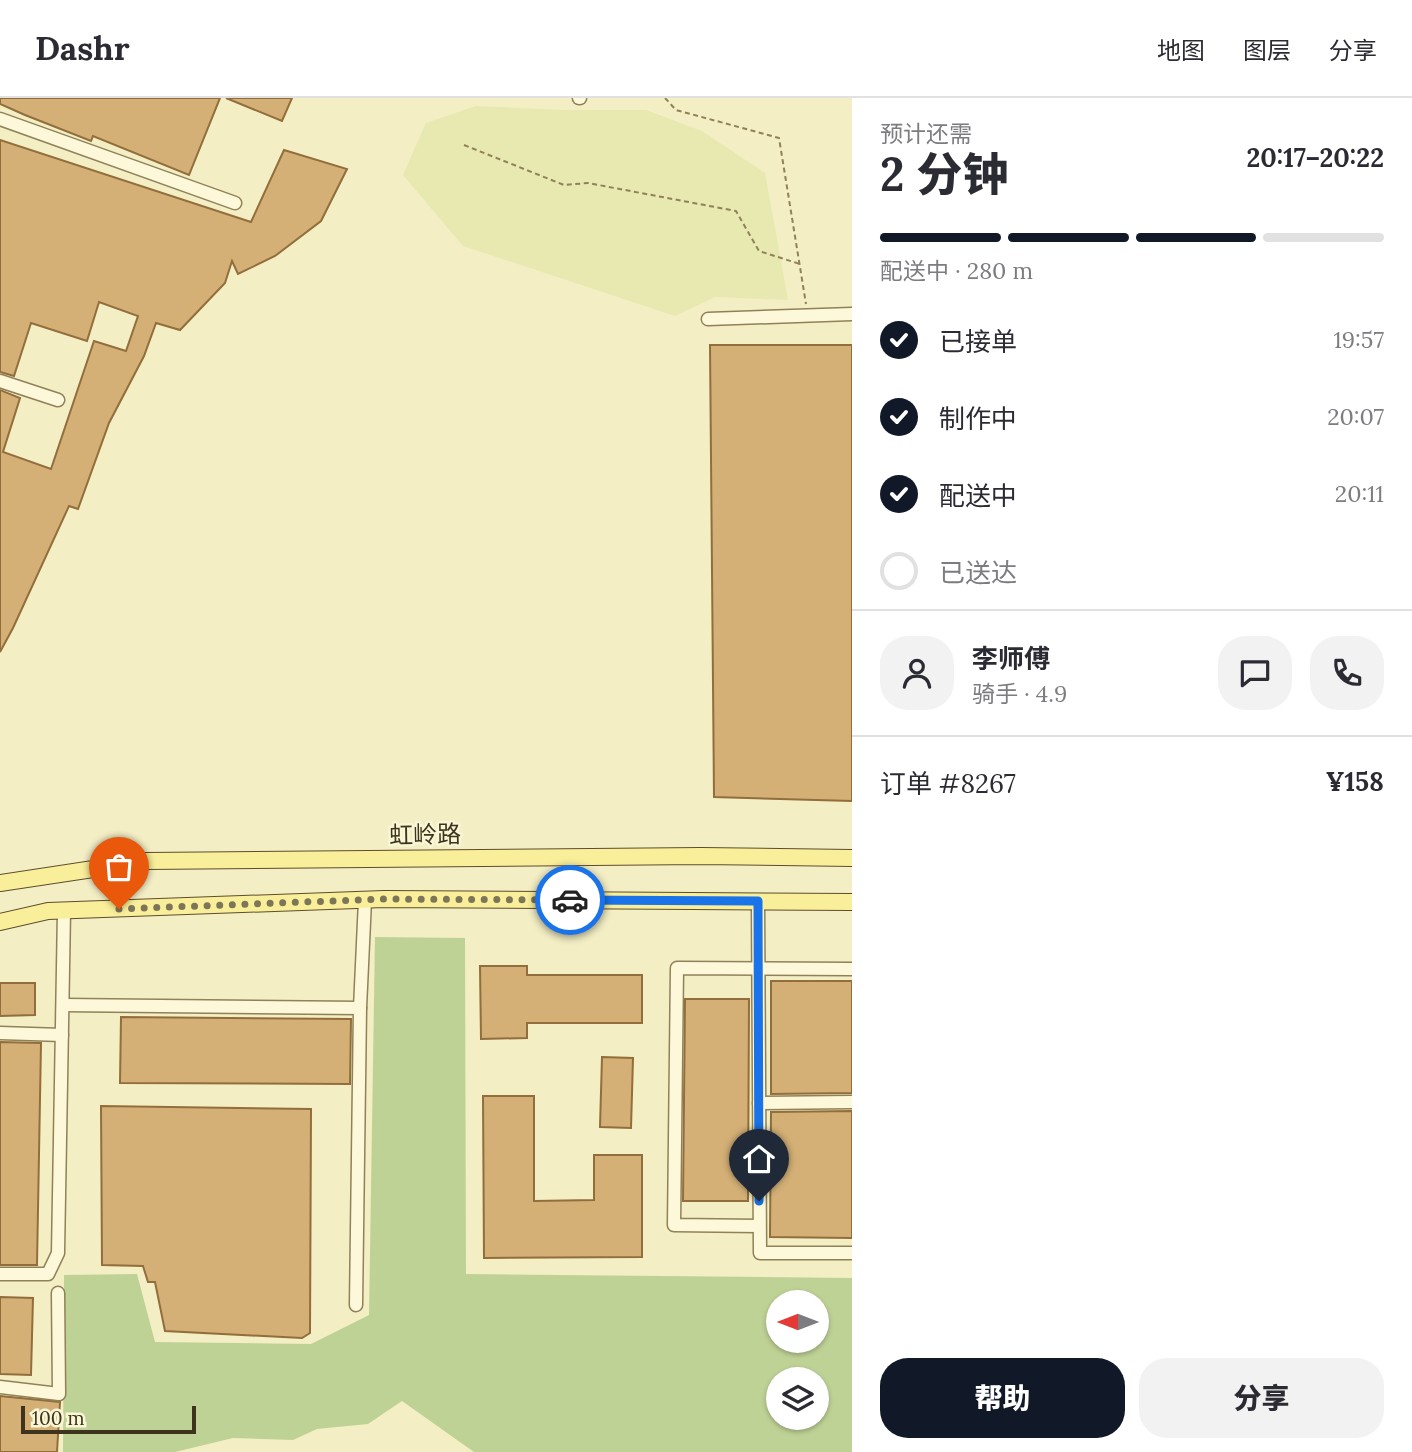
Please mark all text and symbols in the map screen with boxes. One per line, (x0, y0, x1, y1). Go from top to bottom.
text: Dashr (35, 27, 129, 69)
text: 地图 (1157, 35, 1205, 66)
text: 图层 (1243, 35, 1291, 66)
text: 分享 (1329, 35, 1377, 66)
text: 预计还需 (880, 119, 972, 148)
text: 20:17–20:22 (1246, 141, 1384, 174)
text: 2 分钟 (880, 145, 1009, 204)
text: 配送中 · 280 m (880, 256, 1033, 285)
icon: check (880, 321, 918, 359)
text: 已接单 (939, 325, 1017, 358)
text: 19:57 (1333, 325, 1384, 354)
icon: check (880, 398, 918, 436)
text: 制作中 (939, 402, 1017, 435)
text: 20:07 (1327, 402, 1384, 431)
icon: check (880, 475, 918, 513)
text: 配送中 (939, 479, 1017, 512)
text: 20:11 (1335, 479, 1384, 508)
text: 已送达 (939, 556, 1017, 589)
button: person (880, 636, 954, 710)
button: chat (1218, 636, 1292, 710)
button: phone (1310, 636, 1384, 710)
text: 李师傅 (972, 642, 1050, 675)
text: 骑手 · 4.9 (972, 679, 1067, 708)
text: ¥158 (1326, 765, 1384, 798)
text: 订单 #8267 (880, 767, 1016, 800)
street label: 虹岭路 (389, 818, 461, 851)
pin (89, 837, 149, 909)
icon: bag (100, 848, 138, 886)
courier (535, 865, 605, 935)
icon: car (551, 881, 589, 919)
pin (729, 1129, 789, 1201)
icon: home (740, 1140, 778, 1178)
north arrow (766, 1290, 830, 1353)
map controls (766, 1290, 829, 1430)
button: 帮助 (880, 1358, 1125, 1438)
button: 分享 (1139, 1358, 1384, 1438)
button: layers (766, 1367, 829, 1430)
scale bar (21, 1403, 196, 1435)
text: 100 m (32, 1406, 85, 1430)

